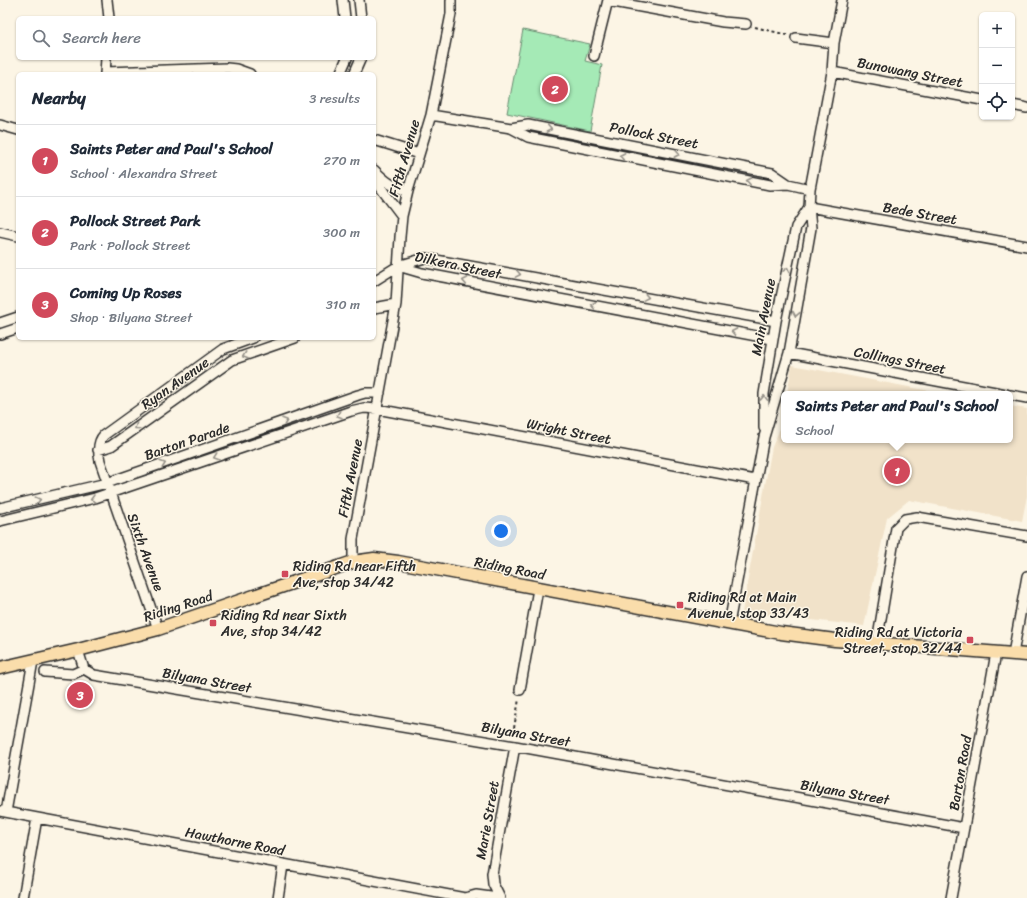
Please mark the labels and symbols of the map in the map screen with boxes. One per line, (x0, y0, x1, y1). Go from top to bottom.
street label: Bunowang Street (855, 50, 965, 95)
pin: 2 (542, 74, 568, 104)
street label: Pollock Street (607, 115, 700, 156)
street label: Fifth Avenue (382, 116, 427, 200)
one-way arrow (546, 124, 553, 133)
one-way arrow (674, 150, 680, 158)
one-way arrow (619, 152, 625, 160)
one-way arrow (746, 177, 752, 186)
street label: Bede Street (881, 195, 959, 232)
street label: Dilkera Street (412, 244, 505, 287)
one-way arrow (782, 267, 790, 274)
one-way arrow (515, 270, 521, 278)
street label: Main Avenue (744, 276, 783, 358)
one-way arrow (462, 278, 468, 286)
one-way arrow (643, 293, 649, 301)
one-way arrow (589, 301, 596, 310)
one-way arrow (792, 311, 800, 318)
one-way arrow (731, 328, 737, 336)
street label: Collings Street (852, 339, 948, 382)
street label: Ryan Avenue (136, 350, 215, 416)
one-way arrow (242, 351, 249, 359)
one-way arrow (760, 395, 769, 401)
one-way arrow (336, 410, 343, 419)
street label: Wright Street (524, 411, 613, 452)
street label: Barton Parade (141, 415, 233, 468)
one-way arrow (282, 417, 289, 425)
one-way arrow (134, 422, 141, 430)
street label: Fifth Avenue (331, 437, 370, 519)
one-way arrow (213, 452, 220, 461)
pin: 1 (884, 456, 910, 486)
one-way arrow (159, 460, 166, 468)
one-way arrow (90, 494, 96, 502)
one-way arrow (34, 496, 41, 505)
street label: Sixth Avenue (120, 510, 171, 595)
your location (491, 521, 511, 541)
street label: Riding Road (472, 549, 549, 588)
place label: Riding Rd near Fifth Ave, stop 34/42 (292, 554, 416, 595)
marker: Riding Rd near Fifth Ave, stop 34/42 (280, 569, 290, 579)
street label: Riding Road (140, 583, 218, 629)
place label: Riding Rd at Main Avenue, stop 33/43 (687, 585, 809, 626)
marker: Riding Rd at Main Avenue, stop 33/43 (675, 600, 685, 610)
place label: Riding Rd near Sixth Ave, stop 34/42 (220, 603, 347, 644)
marker: Riding Rd near Sixth Ave, stop 34/42 (208, 618, 218, 628)
place label: Riding Rd at Victoria Street, stop 32/44 (835, 620, 963, 661)
marker: Riding Rd at Victoria Street, stop 32/44 (965, 635, 975, 645)
street label: Bilyana Street (160, 660, 255, 701)
pin: 3 (67, 680, 93, 710)
street label: Bilyana Street (479, 714, 574, 755)
street label: Barton Road (942, 732, 980, 813)
street label: Bilyana Street (798, 772, 893, 813)
street label: Marie Street (468, 779, 507, 861)
street label: Hawthorne Road (183, 820, 288, 864)

